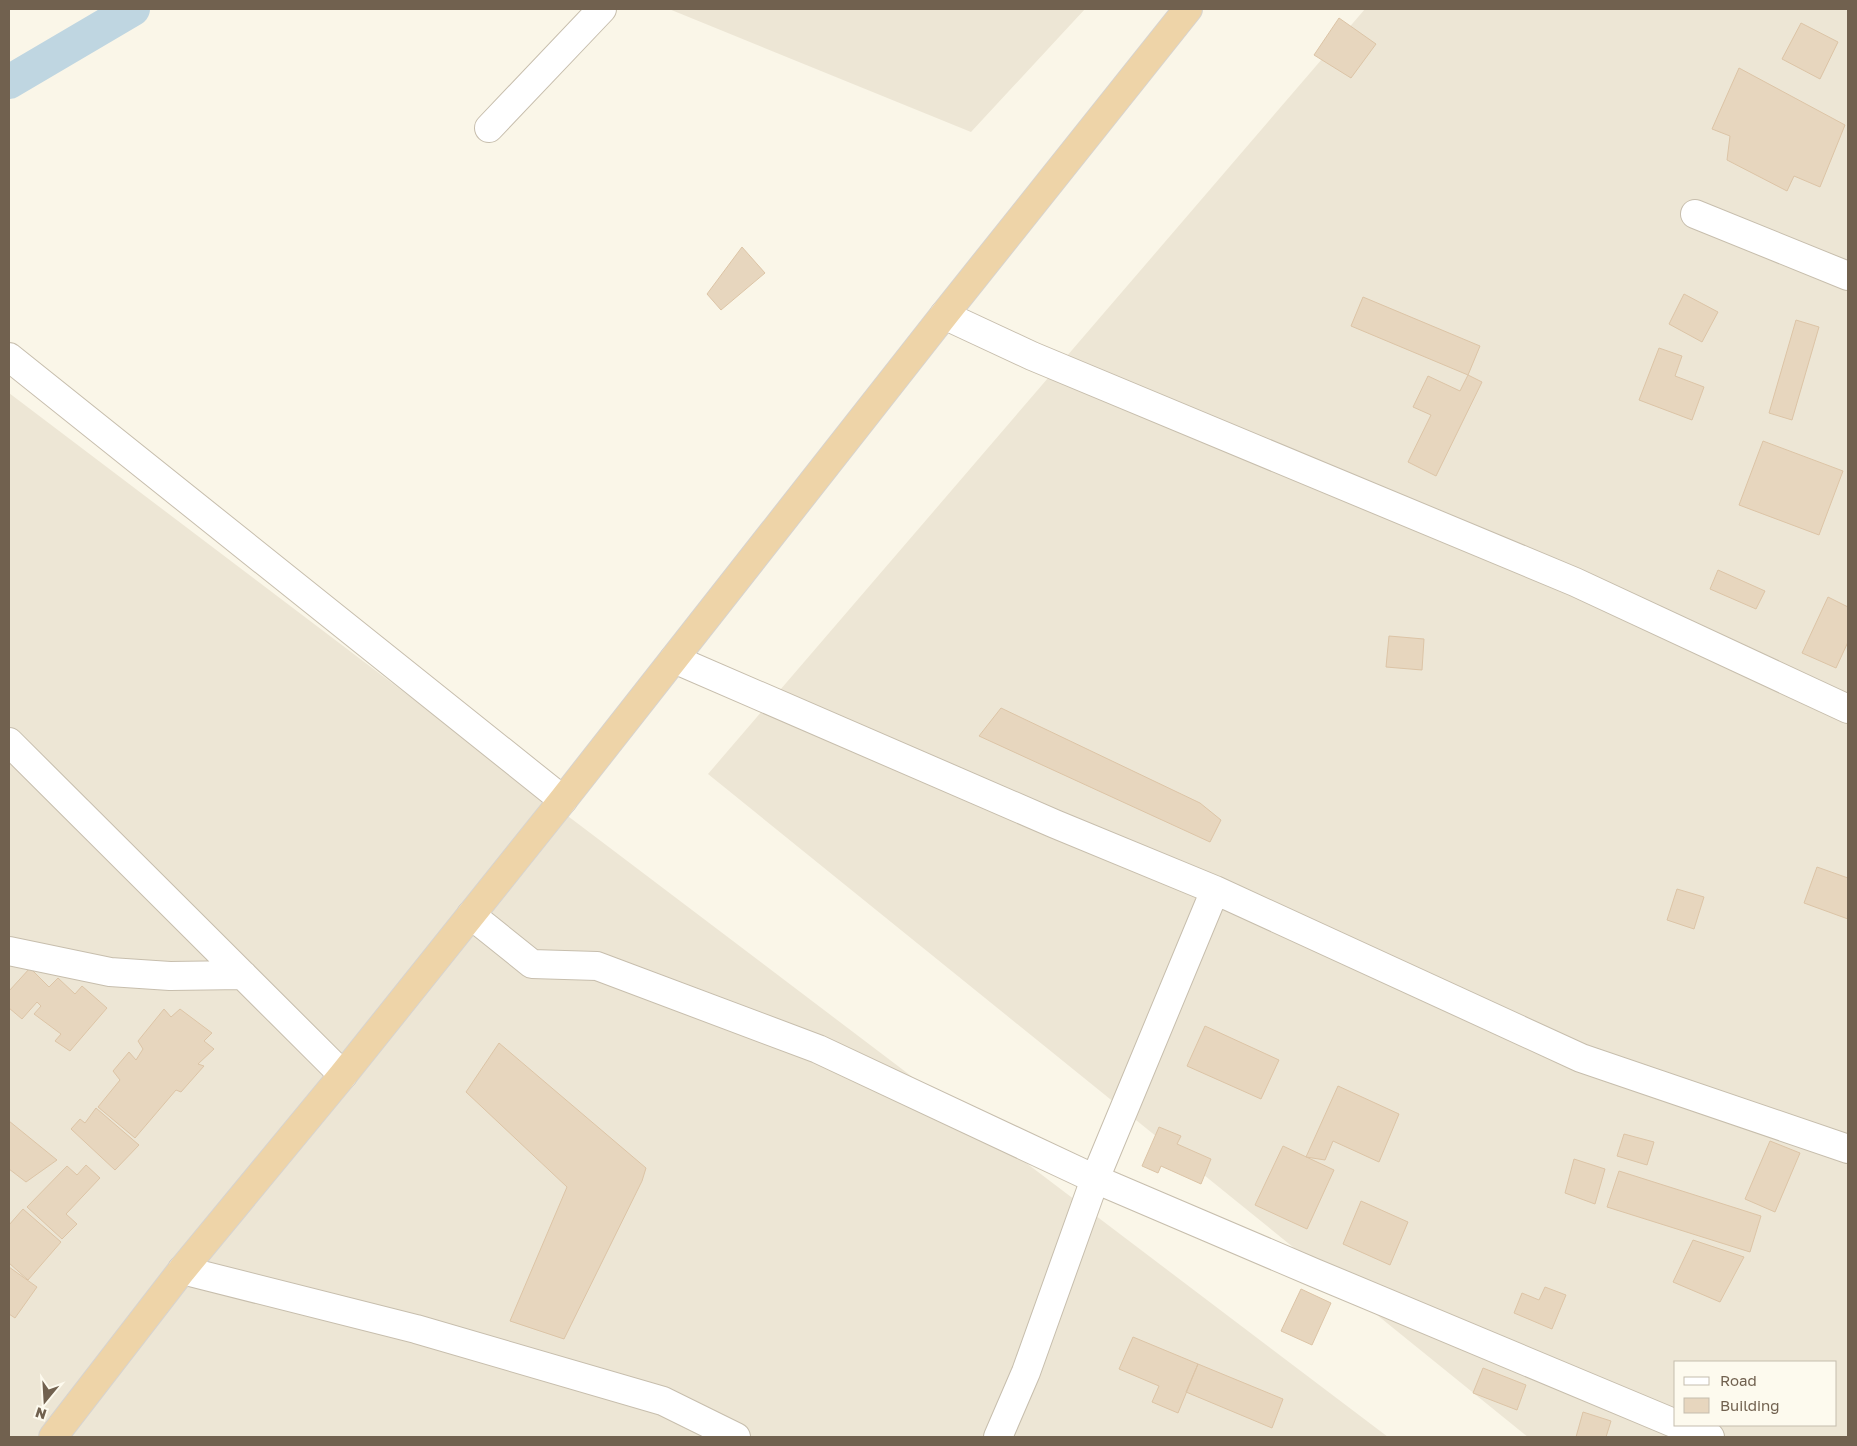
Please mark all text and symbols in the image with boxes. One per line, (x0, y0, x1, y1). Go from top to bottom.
legend (1674, 1361, 1837, 1426)
text: Road (1720, 1371, 1757, 1389)
north arrow (20, 1376, 70, 1426)
text: Building (1720, 1396, 1780, 1414)
text: N (33, 1404, 49, 1424)

